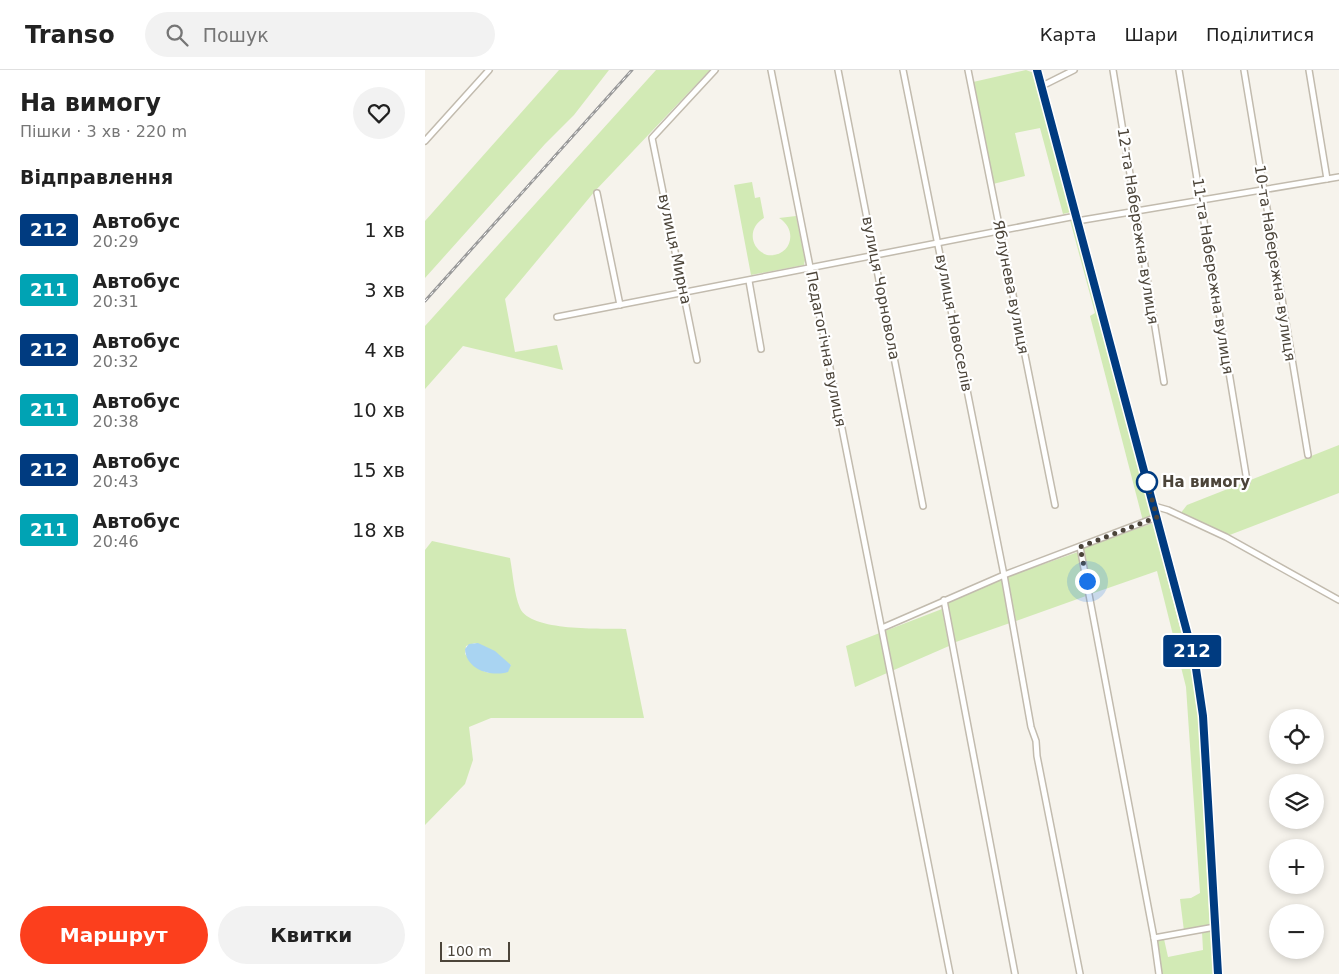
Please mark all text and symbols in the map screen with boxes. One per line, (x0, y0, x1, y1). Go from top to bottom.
search box (145, 12, 495, 57)
text: Transo (25, 21, 115, 49)
icon: search (163, 21, 191, 49)
text: Пошук (203, 24, 269, 46)
text: Карта (1040, 24, 1096, 45)
text: Шари (1124, 24, 1178, 45)
text: Поділитися (1206, 24, 1314, 45)
button: heart (353, 87, 405, 139)
text: На вимогу (20, 89, 161, 117)
text: Пішки · 3 хв · 220 m (20, 122, 187, 141)
street label: 12-та Набережна вулиця (1114, 127, 1162, 325)
street label: 10-та Набережна вулиця (1251, 164, 1299, 362)
text: Відправлення (20, 166, 173, 188)
street label: 11-та Набережна вулиця (1189, 177, 1237, 375)
street label: вулиця Мирна (655, 192, 695, 306)
text: Автобус (93, 210, 180, 232)
street label: вулиця Чорновола (858, 215, 904, 361)
street label: Яблунева вулиця (989, 218, 1033, 356)
text: 212 (30, 219, 68, 240)
text: 1 хв (364, 219, 405, 241)
text: 20:29 (93, 232, 139, 251)
street label: вулиця Новоселів (932, 253, 976, 393)
text: Автобус (93, 270, 180, 292)
street label: Педагогічна вулиця (802, 270, 850, 428)
text: 211 (30, 279, 68, 300)
text: 3 хв (364, 279, 405, 301)
text: 20:31 (93, 292, 139, 311)
text: Автобус (93, 330, 180, 352)
text: 212 (30, 339, 68, 360)
text: 4 хв (364, 339, 405, 361)
text: 20:32 (93, 352, 139, 371)
text: Автобус (93, 390, 180, 412)
text: 211 (30, 399, 68, 420)
text: 10 хв (352, 399, 405, 421)
text: 20:38 (93, 412, 139, 431)
text: Автобус (93, 450, 180, 472)
text: 212 (30, 459, 68, 480)
text: 15 хв (352, 459, 405, 481)
marker: На вимогу (1136, 471, 1158, 493)
text: 20:43 (93, 472, 139, 491)
place label: На вимогу (1162, 473, 1250, 491)
text: Автобус (93, 510, 180, 532)
text: 211 (30, 519, 68, 540)
text: 18 хв (352, 519, 405, 541)
text: 20:46 (93, 532, 139, 551)
your location (1075, 569, 1100, 594)
line badge: 212 (1163, 635, 1221, 667)
text: 212 (1173, 640, 1211, 661)
map controls (1269, 709, 1324, 959)
button: locate (1269, 709, 1324, 764)
button: layers (1269, 774, 1324, 829)
button: + (1269, 839, 1324, 894)
button: − (1269, 904, 1324, 959)
button: Маршрут (20, 906, 208, 964)
button: Квитки (218, 906, 405, 964)
scale bar (440, 939, 510, 962)
text: 100 m (447, 943, 492, 959)

